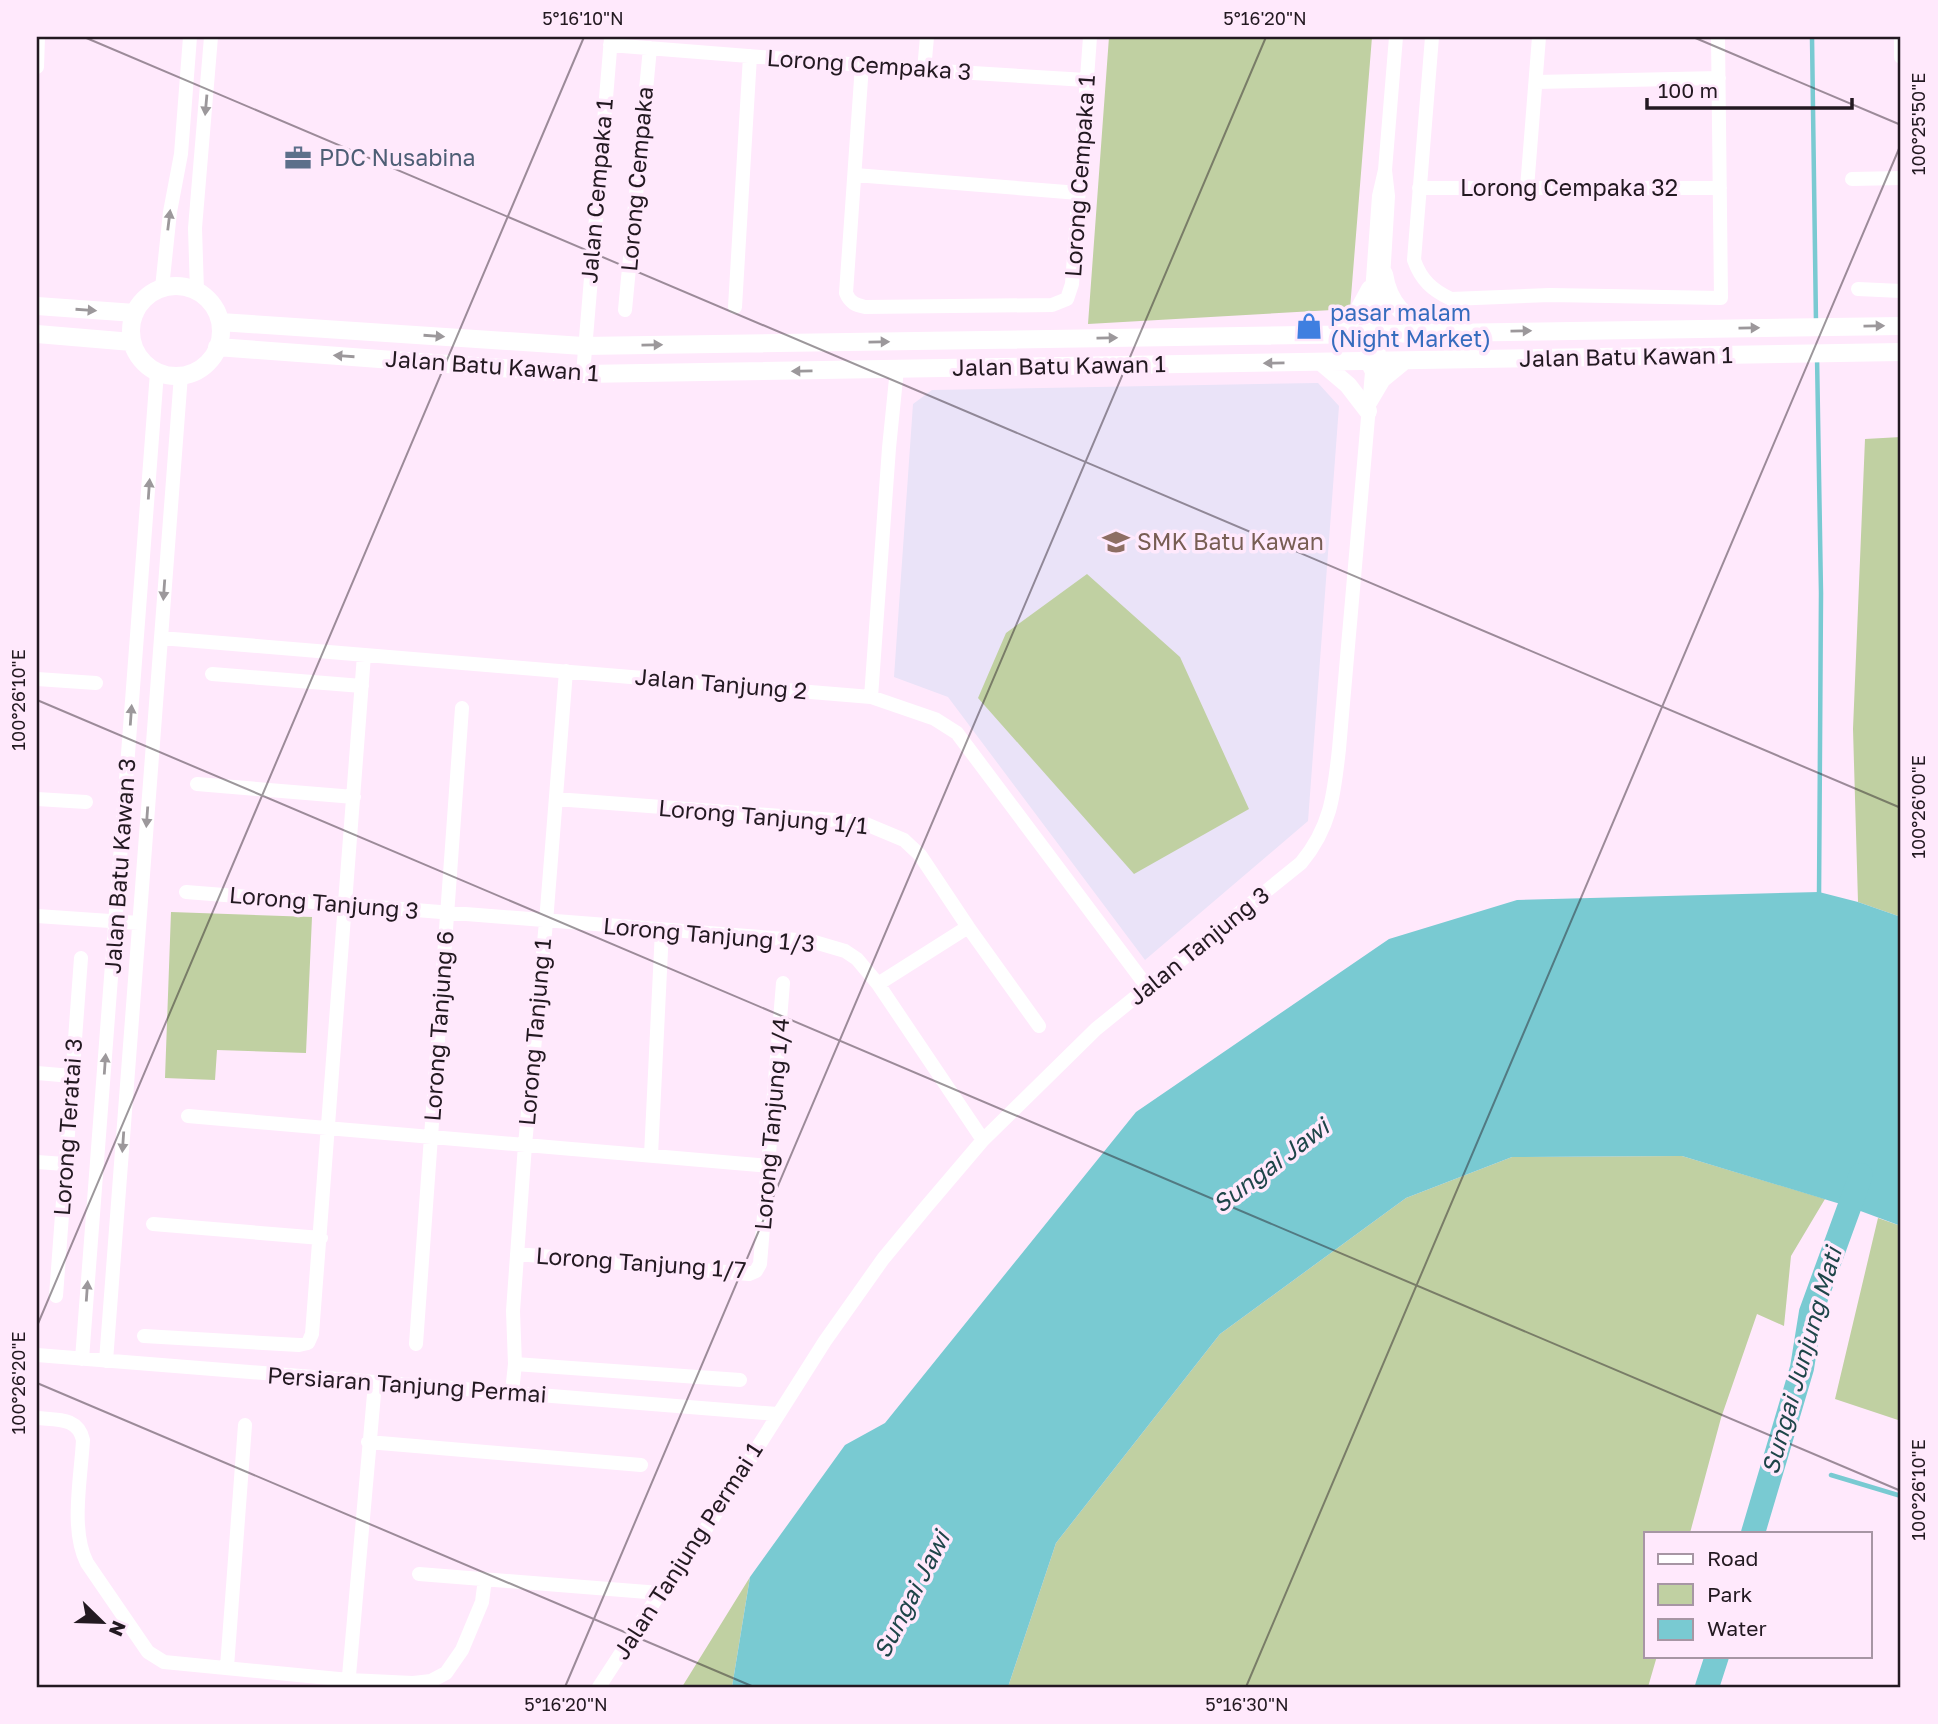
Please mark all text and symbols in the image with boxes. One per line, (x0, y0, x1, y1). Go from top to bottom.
text: 5°16'10"N (542, 7, 624, 29)
text: 5°16'20"N (1223, 7, 1307, 29)
street label: Lorong Cempaka 3 (766, 43, 972, 85)
scale bar (1647, 66, 1852, 110)
text: 100°25'50"E (1907, 73, 1929, 175)
street label: Lorong Cempaka 1 (1058, 74, 1100, 278)
text: 100 m (1658, 77, 1718, 103)
street label: Lorong Cempaka (614, 85, 658, 273)
one-way arrow (200, 94, 211, 116)
street label: Jalan Cempaka 1 (574, 97, 618, 284)
office icon: PDC Nusabina (283, 143, 313, 173)
place label: PDC Nusabina (319, 143, 476, 171)
street label: Lorong Cempaka 32 (1460, 173, 1678, 201)
one-way arrow (163, 209, 174, 231)
place label: pasar malam (Night Market) (1330, 298, 1491, 352)
one-way arrow (75, 304, 97, 315)
shop icon: pasar malam (Night Market) (1294, 311, 1324, 341)
one-way arrow (1864, 320, 1886, 332)
one-way arrow (1738, 322, 1760, 333)
one-way arrow (1510, 326, 1532, 337)
one-way arrow (424, 331, 446, 342)
one-way arrow (1096, 333, 1118, 344)
one-way arrow (868, 336, 890, 348)
one-way arrow (641, 339, 663, 351)
street label: Jalan Batu Kawan 1 (1519, 340, 1733, 372)
street label: Jalan Batu Kawan 1 (385, 344, 600, 386)
street label: Jalan Batu Kawan 1 (952, 349, 1166, 381)
one-way arrow (332, 350, 354, 361)
one-way arrow (1263, 358, 1285, 369)
one-way arrow (790, 365, 812, 377)
one-way arrow (143, 477, 154, 499)
school or university icon: SMK Batu Kawan (1101, 527, 1131, 557)
place label: SMK Batu Kawan (1137, 527, 1324, 555)
one-way arrow (158, 579, 169, 601)
text: 100°26'10"E (7, 649, 29, 751)
street label: Jalan Tanjung 2 (634, 662, 808, 704)
one-way arrow (126, 704, 137, 726)
text: 100°26'00"E (1907, 755, 1929, 859)
street label: Jalan Batu Kawan 3 (98, 757, 141, 975)
street label: Lorong Tanjung 1/1 (657, 793, 869, 839)
one-way arrow (141, 806, 152, 828)
street label: Lorong Tanjung 3 (228, 880, 420, 924)
street label: Jalan Tanjung 3 (1122, 880, 1274, 1011)
street label: Lorong Tanjung 1/3 (602, 911, 816, 957)
street label: Lorong Tanjung 6 (417, 930, 459, 1122)
street label: Lorong Tanjung 1 (512, 937, 556, 1127)
street label: Lorong Tanjung 1/4 (748, 1017, 794, 1231)
street label: Lorong Teratai 3 (47, 1037, 87, 1217)
one-way arrow (100, 1053, 111, 1075)
water label: Sungai Jawi (1206, 1110, 1337, 1219)
one-way arrow (117, 1131, 128, 1153)
street label: Lorong Tanjung 1/7 (535, 1241, 747, 1283)
water label: Sungai Junjung Mati (1754, 1241, 1848, 1478)
one-way arrow (82, 1280, 93, 1302)
text: 100°26'20"E (7, 1332, 29, 1434)
street label: Persiaran Tanjung Permai (266, 1360, 548, 1408)
street label: Jalan Tanjung Permai 1 (607, 1437, 768, 1664)
text: 100°26'10"E (1907, 1439, 1929, 1541)
water label: Sungai Jawi (866, 1524, 957, 1663)
legend (1644, 1532, 1871, 1658)
text: Road (1707, 1545, 1758, 1571)
text: Park (1707, 1581, 1753, 1607)
north arrow (66, 1588, 136, 1658)
text: Water (1707, 1615, 1767, 1641)
text: N (105, 1618, 132, 1640)
text: 5°16'20"N (524, 1693, 608, 1715)
text: 5°16'30"N (1205, 1693, 1289, 1715)

